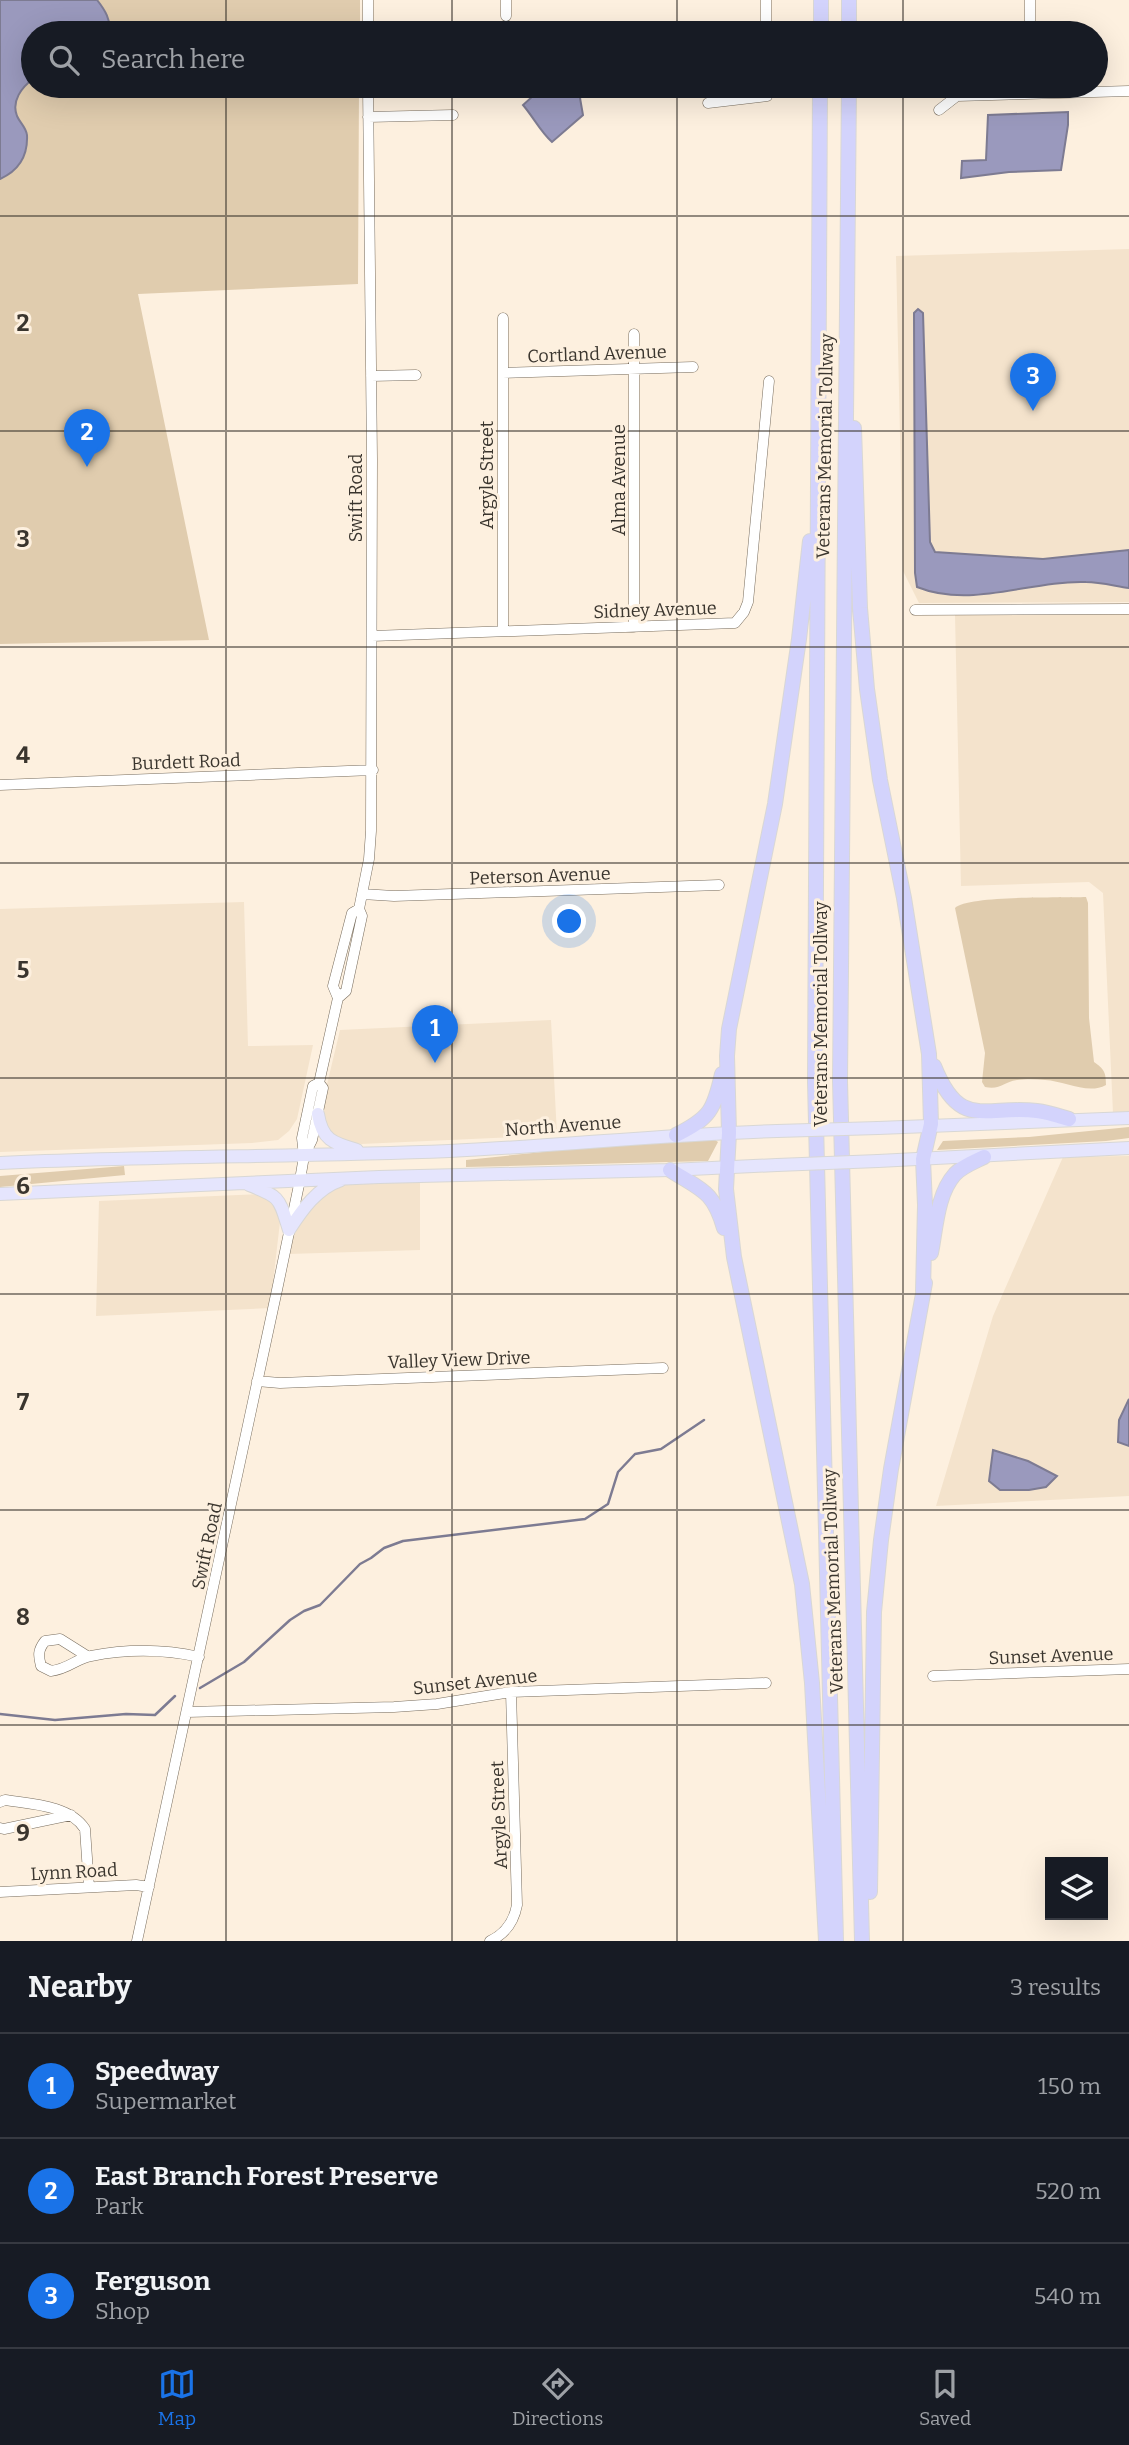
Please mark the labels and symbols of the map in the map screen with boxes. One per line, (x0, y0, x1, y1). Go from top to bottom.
text: 2 (17, 309, 30, 337)
street label: Veterans Memorial Tollway (812, 333, 838, 559)
street label: Cortland Avenue (527, 341, 667, 367)
pin: 3 (1010, 353, 1056, 411)
pin: 2 (64, 409, 110, 467)
street label: Argyle Street (476, 420, 498, 529)
street label: Alma Avenue (608, 424, 630, 536)
street label: Swift Road (345, 453, 367, 542)
text: 3 (16, 525, 30, 553)
street label: Sidney Avenue (593, 597, 717, 623)
text: 4 (16, 741, 30, 769)
street label: Burdett Road (131, 749, 241, 775)
street label: Peterson Avenue (469, 863, 611, 889)
street label: Veterans Memorial Tollway (810, 901, 832, 1127)
your location (552, 904, 586, 938)
text: 5 (17, 956, 29, 984)
pin: 1 (412, 1005, 458, 1063)
street label: North Avenue (504, 1111, 622, 1141)
text: 6 (16, 1172, 30, 1200)
street label: Valley View Drive (387, 1347, 531, 1373)
text: 7 (17, 1388, 30, 1416)
street label: Veterans Memorial Tollway (818, 1468, 848, 1694)
street label: Swift Road (187, 1500, 227, 1592)
text: 8 (16, 1603, 30, 1631)
street label: Sunset Avenue (988, 1643, 1114, 1669)
street label: Sunset Avenue (412, 1665, 538, 1699)
street label: Argyle Street (486, 1760, 512, 1870)
text: 9 (16, 1819, 30, 1847)
street label: Lynn Road (30, 1859, 118, 1885)

